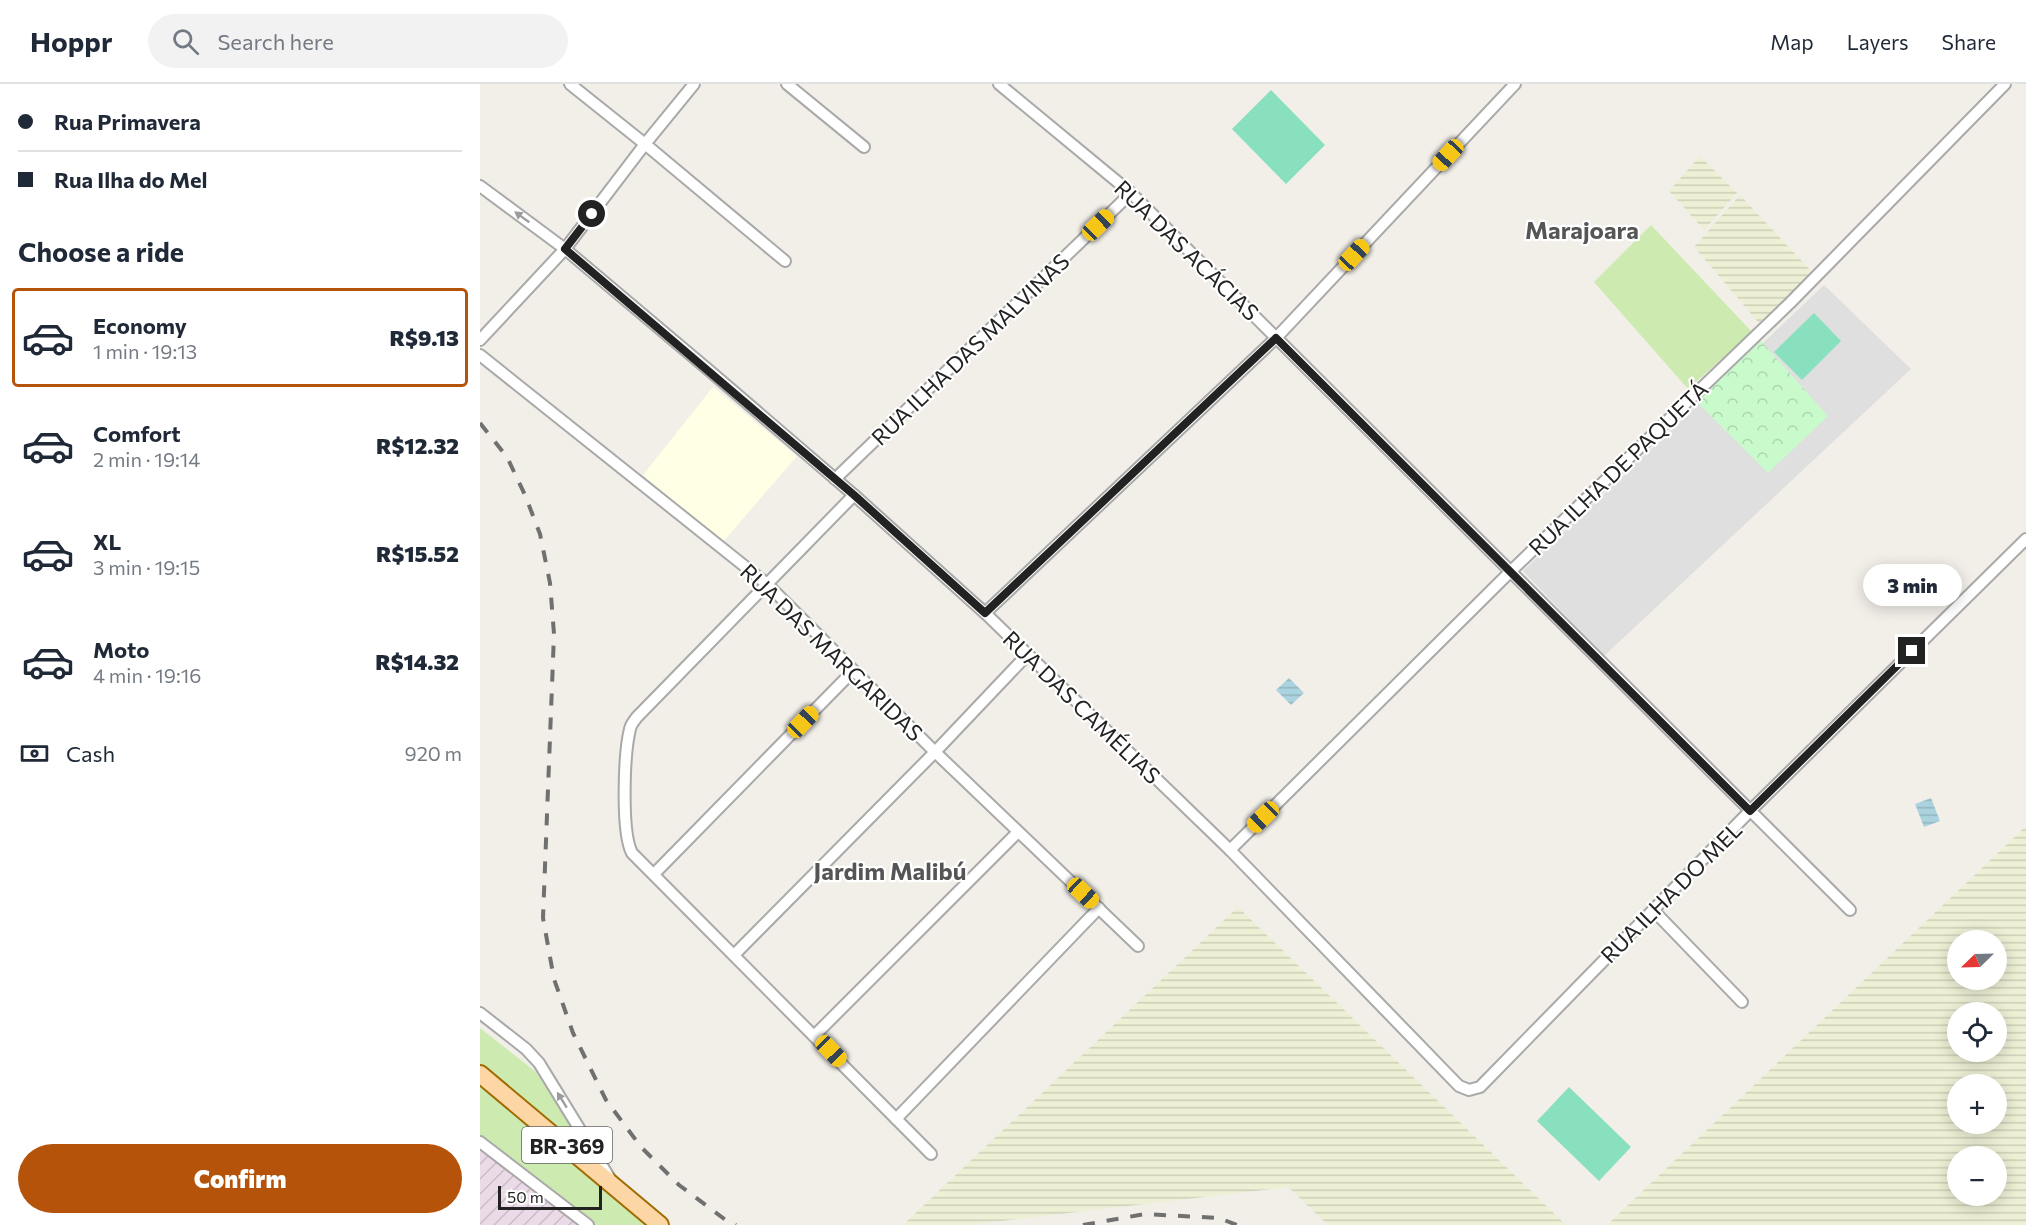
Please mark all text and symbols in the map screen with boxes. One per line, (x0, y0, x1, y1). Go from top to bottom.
search box (148, 14, 568, 68)
text: Hoppr (30, 24, 112, 58)
icon: search (169, 25, 202, 58)
text: Search here (217, 28, 334, 55)
text: Map (1770, 29, 1814, 54)
text: Layers (1847, 29, 1909, 54)
text: Share (1942, 29, 1996, 54)
text: Rua Primavera (54, 108, 201, 135)
car (1429, 136, 1467, 174)
text: Rua Ilha do Mel (54, 166, 208, 193)
street label: RUA DAS ACÁCIAS (1109, 174, 1265, 326)
route start (578, 200, 605, 227)
car (1079, 206, 1117, 244)
one-way arrow (515, 212, 530, 224)
district label: Marajoara (1525, 215, 1639, 244)
text: Choose a ride (18, 235, 184, 268)
car (1335, 236, 1373, 274)
street label: RUA ILHA DAS MALVINAS (865, 247, 1075, 451)
icon: car (21, 311, 75, 365)
text: Economy (93, 312, 187, 339)
text: R$9.13 (389, 324, 459, 351)
text: 1 min · 19:13 (93, 339, 197, 363)
street label: RUA ILHA DE PAQUETÁ (1523, 375, 1713, 561)
icon: car (21, 419, 75, 473)
text: Comfort (93, 420, 181, 447)
text: R$12.32 (376, 432, 459, 459)
text: 2 min · 19:14 (93, 447, 200, 471)
icon: car (21, 527, 75, 581)
text: XL (93, 528, 121, 555)
text: R$15.52 (376, 540, 459, 567)
text: 3 min · 19:15 (93, 555, 200, 579)
street label: RUA DAS MARGARIDAS (735, 558, 929, 746)
callout: 3 min (1862, 564, 1962, 606)
text: 3 min (1887, 573, 1938, 597)
street label: RUA DAS CAMÉLIAS (998, 625, 1166, 789)
icon: car (21, 635, 75, 689)
text: Moto (93, 636, 149, 663)
route end (1898, 637, 1925, 664)
text: R$14.32 (375, 648, 459, 675)
text: 4 min · 19:16 (93, 663, 201, 687)
car (784, 703, 822, 741)
icon: cash (18, 737, 51, 770)
text: Cash (66, 740, 115, 767)
text: 920 m (405, 741, 462, 765)
car (1244, 798, 1282, 836)
street label: RUA ILHA DO MEL (1595, 816, 1747, 968)
district label: Jardim Malibú (814, 856, 966, 885)
car (1064, 874, 1102, 912)
north arrow (1947, 930, 2007, 990)
map controls (1947, 930, 2007, 1206)
button: locate (1947, 1002, 2007, 1062)
car (812, 1032, 850, 1070)
button: + (1947, 1074, 2007, 1134)
one-way arrow (556, 1091, 567, 1108)
road number: BR-369 (522, 1127, 612, 1163)
button: Confirm (18, 1144, 462, 1213)
button: − (1947, 1146, 2007, 1206)
scale bar (498, 1183, 602, 1210)
text: 50 m (507, 1187, 544, 1206)

